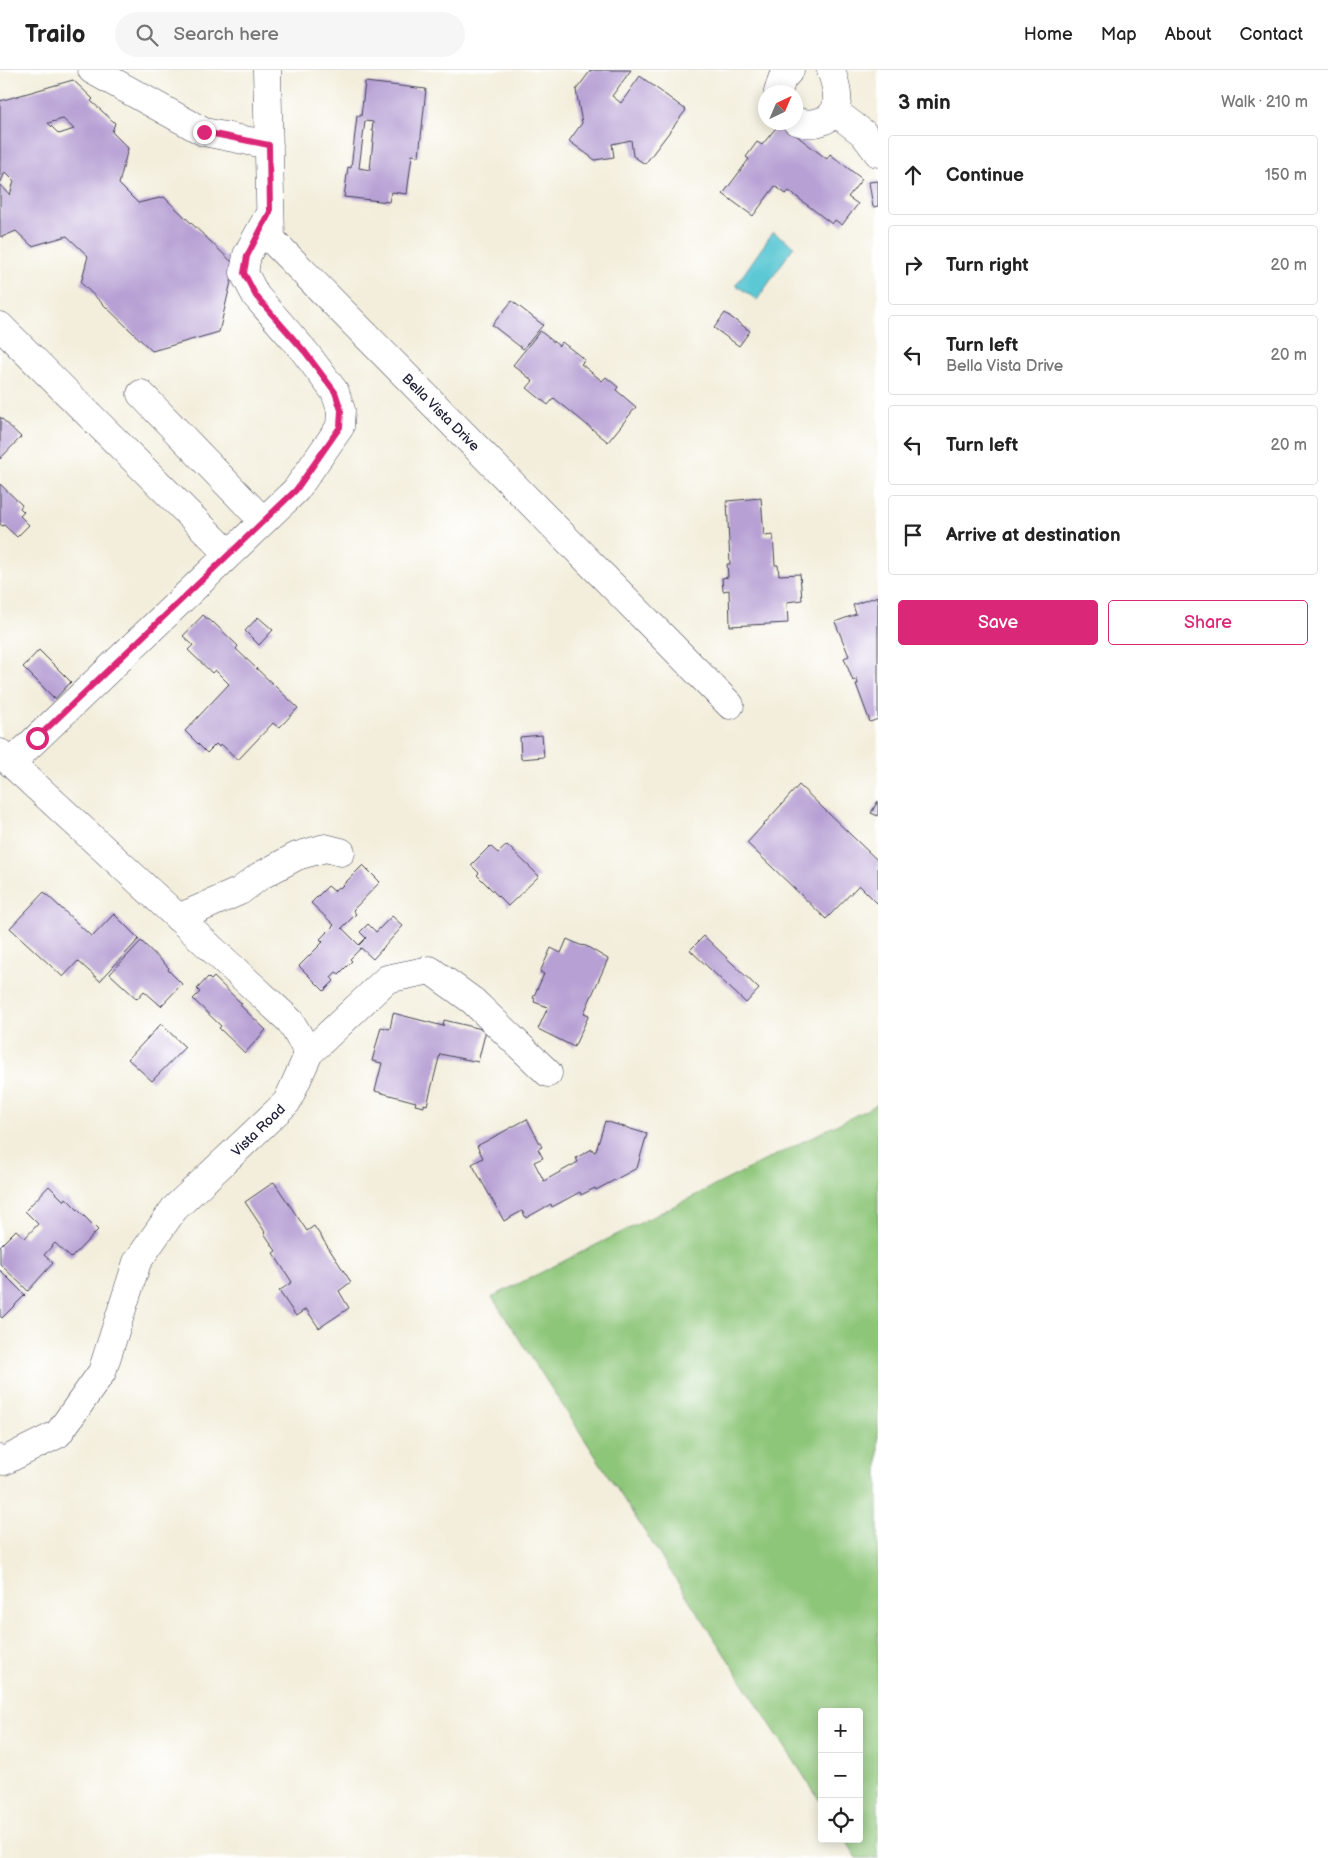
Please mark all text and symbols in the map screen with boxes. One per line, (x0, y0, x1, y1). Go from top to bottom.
search box (115, 12, 465, 57)
text: Trailo (25, 20, 85, 49)
icon: search (133, 21, 161, 49)
text: Search here (173, 23, 279, 46)
text: Home (1024, 24, 1073, 45)
text: Map (1101, 24, 1137, 45)
text: About (1165, 24, 1212, 45)
text: Contact (1240, 24, 1303, 45)
north arrow (758, 85, 803, 130)
text: 3 min (898, 90, 951, 115)
text: Walk · 210 m (1221, 93, 1308, 112)
route end (193, 121, 216, 144)
icon: ahead (899, 161, 927, 189)
text: Continue (946, 164, 1024, 187)
text: 150 m (1265, 166, 1307, 185)
icon: right (899, 251, 927, 279)
text: Turn right (946, 254, 1029, 277)
text: 20 m (1271, 256, 1307, 275)
text: Turn left (946, 334, 1018, 357)
icon: left (899, 341, 927, 369)
text: 20 m (1271, 346, 1307, 365)
text: Bella Vista Drive (946, 357, 1063, 376)
street label: Bella Vista Drive (398, 370, 483, 455)
icon: left (899, 431, 927, 459)
text: Turn left (946, 434, 1018, 457)
text: 20 m (1271, 436, 1307, 455)
icon: arrive (899, 521, 927, 549)
text: Arrive at destination (946, 524, 1121, 547)
button: Save (898, 600, 1098, 645)
button: Share (1108, 600, 1308, 645)
route start (26, 727, 49, 750)
street label: Vista Road (228, 1101, 289, 1160)
map controls (818, 1708, 863, 1843)
button: + (818, 1708, 863, 1753)
button: − (818, 1753, 863, 1798)
button: locate (818, 1798, 863, 1843)

